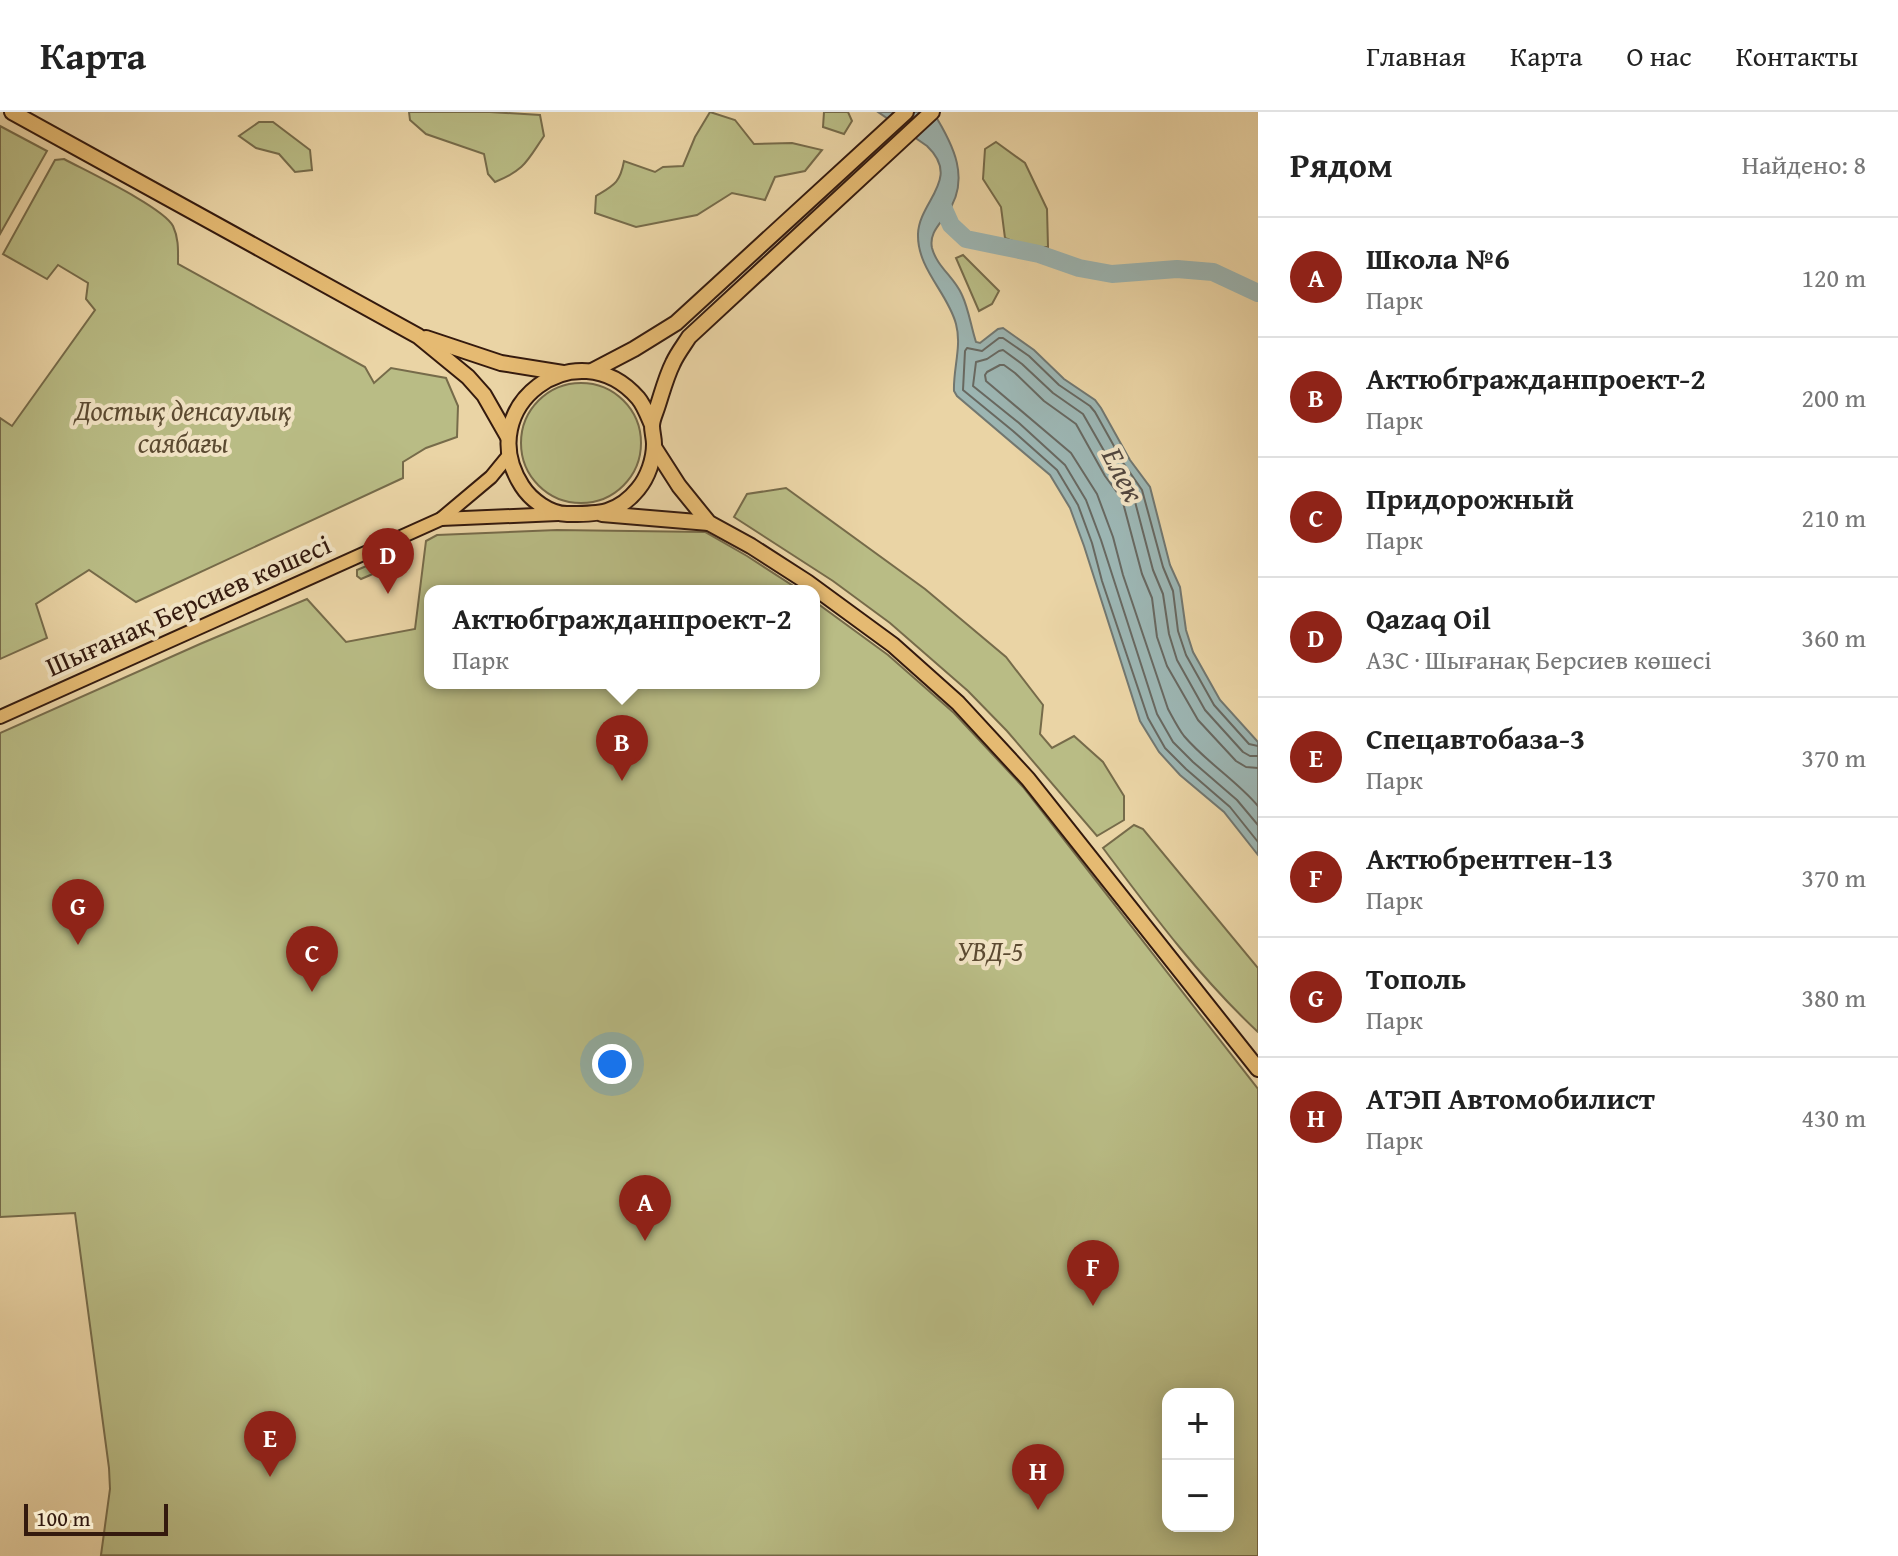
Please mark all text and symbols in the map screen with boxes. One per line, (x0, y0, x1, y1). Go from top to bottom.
text: Карта (40, 27, 146, 83)
text: Главная (1366, 35, 1466, 76)
text: Карта (1510, 35, 1582, 76)
text: О нас (1626, 35, 1692, 76)
text: Контакты (1736, 35, 1858, 76)
text: Рядом (1290, 140, 1393, 189)
text: Найдено: 8 (1742, 145, 1866, 184)
text: Школа №6 (1366, 236, 1510, 280)
text: A (1308, 258, 1324, 297)
text: 120 m (1801, 258, 1866, 297)
text: Парк (1366, 280, 1423, 319)
text: Актюбгражданпроект-2 (1366, 356, 1706, 400)
text: B (1308, 378, 1324, 417)
text: 200 m (1801, 378, 1866, 417)
park label: Достық денсаулық саябағы (72, 389, 292, 462)
text: Парк (1366, 400, 1423, 439)
water label: Елек (1091, 438, 1156, 510)
text: Придорожный (1366, 476, 1574, 520)
text: C (1309, 498, 1323, 537)
text: 210 m (1801, 498, 1866, 537)
text: Парк (1366, 520, 1423, 559)
street label: Шығанақ Берсиев көшесі (39, 523, 337, 686)
pin: D (362, 528, 414, 594)
popup (424, 585, 820, 689)
text: Актюбгражданпроект-2 (452, 596, 792, 640)
text: Qazaq Oil (1366, 596, 1491, 640)
text: D (1308, 618, 1324, 657)
text: 360 m (1801, 618, 1866, 657)
text: Парк (452, 640, 509, 679)
text: АЗС · Шығанақ Берсиев көшесі (1366, 640, 1712, 679)
pin: B (596, 715, 648, 781)
text: Спецавтобаза-3 (1366, 716, 1585, 760)
text: E (1309, 738, 1323, 777)
text: 370 m (1801, 738, 1866, 777)
text: Парк (1366, 760, 1423, 799)
text: Актюбрентген-13 (1366, 836, 1613, 880)
text: F (1309, 858, 1323, 897)
text: 370 m (1801, 858, 1866, 897)
pin: G (52, 879, 104, 945)
text: Парк (1366, 880, 1423, 919)
pin: C (286, 926, 338, 992)
park label: УВД-5 (957, 930, 1023, 971)
text: Тополь (1366, 956, 1466, 1000)
text: G (1308, 978, 1324, 1017)
text: 380 m (1801, 978, 1866, 1017)
text: Парк (1366, 1000, 1423, 1039)
your location (592, 1044, 632, 1084)
text: АТЭП Автомобилист (1366, 1076, 1655, 1120)
text: H (1307, 1098, 1325, 1137)
text: 430 m (1801, 1098, 1866, 1137)
text: Парк (1366, 1120, 1423, 1159)
pin: A (619, 1175, 671, 1241)
pin: F (1067, 1240, 1119, 1306)
map controls (1162, 1388, 1234, 1532)
button: + (1162, 1388, 1234, 1460)
pin: E (244, 1411, 296, 1477)
pin: H (1012, 1444, 1064, 1510)
button: − (1162, 1460, 1234, 1532)
scale bar (24, 1500, 168, 1536)
text: 100 m (36, 1502, 91, 1534)

